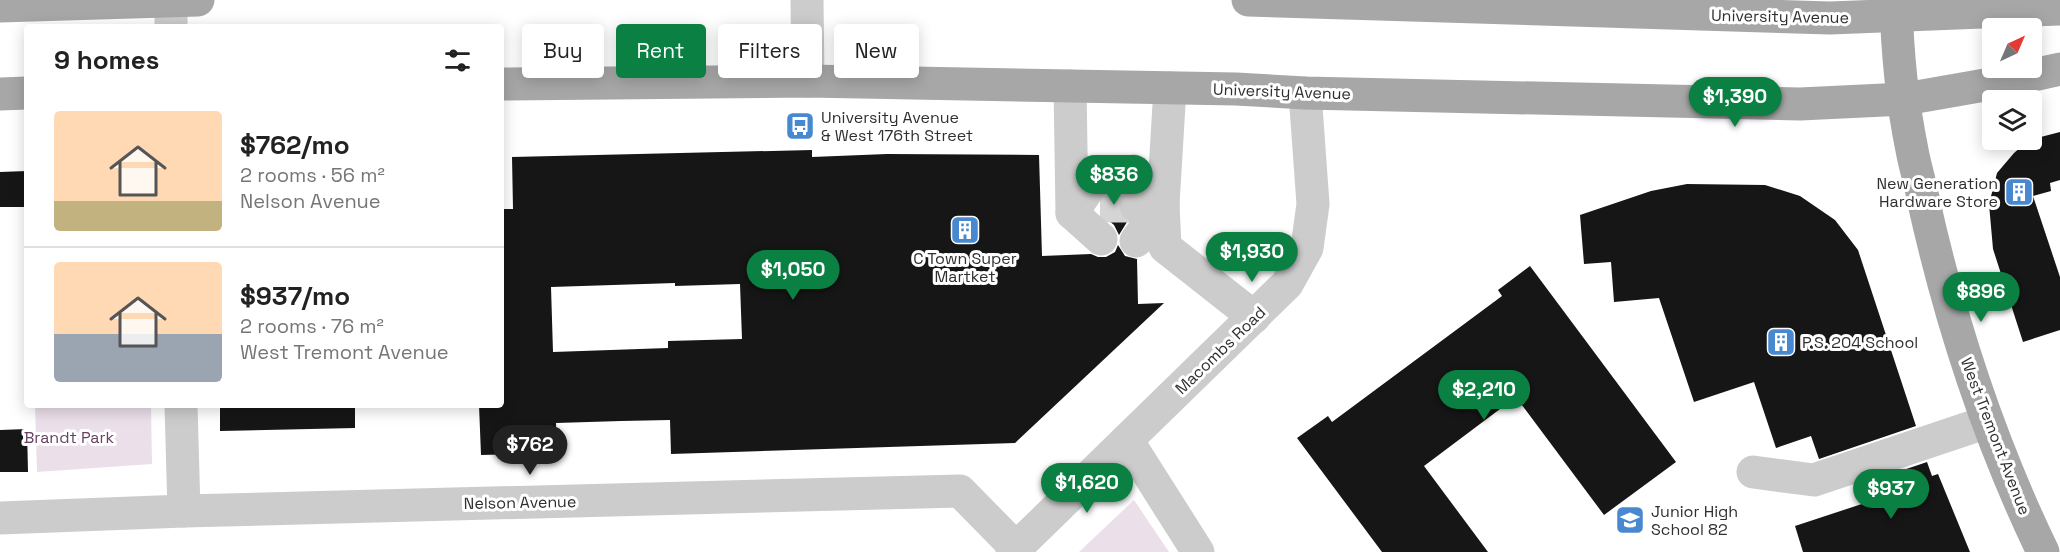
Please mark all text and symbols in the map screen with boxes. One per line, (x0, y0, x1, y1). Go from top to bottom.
street label: University Avenue (1711, 5, 1849, 28)
north arrow (1982, 18, 2042, 78)
map controls (1982, 18, 2042, 150)
chip: Buy (522, 24, 604, 78)
chip: Rent (616, 24, 706, 78)
chip: Filters (718, 24, 822, 78)
chip: New (834, 24, 919, 78)
text: 9 homes (54, 43, 159, 77)
icon: filters (441, 44, 474, 77)
pin: $1,390 (1686, 77, 1784, 128)
street label: University Avenue (1213, 79, 1351, 104)
text: $1,390 (1703, 83, 1767, 109)
button: layers (1982, 90, 2042, 150)
place label: University Avenue & West 176th Street (821, 107, 973, 146)
bus stop icon: University Avenue & West 176th Street (784, 110, 816, 142)
text: $762/mo (240, 128, 350, 162)
icon: home (102, 135, 174, 207)
pin: $836 (1078, 155, 1150, 206)
text: $836 (1090, 161, 1138, 187)
text: 2 rooms · 56 m² (240, 162, 385, 188)
place label: New Generation Hardware Store (1876, 173, 1998, 212)
building icon: New Generation Hardware Store (2003, 176, 2035, 208)
text: Nelson Avenue (240, 188, 381, 214)
building icon: C Town Super Martket (949, 214, 981, 246)
pin: $1,930 (1203, 232, 1301, 283)
text: $1,930 (1220, 238, 1284, 264)
place label: C Town Super Martket (913, 248, 1017, 287)
pin: $1,050 (744, 250, 842, 301)
text: $1,050 (761, 256, 825, 282)
pin: $896 (1945, 272, 2017, 323)
text: $896 (1957, 278, 2005, 304)
text: $937/mo (240, 279, 350, 313)
icon: home (102, 286, 174, 358)
street label: Macombs Road (1171, 302, 1270, 399)
text: 2 rooms · 76 m² (240, 313, 384, 339)
building icon: P.S. 204 School (1765, 326, 1797, 358)
place label: P.S. 204 School (1802, 332, 1918, 353)
text: West Tremont Avenue (240, 339, 449, 365)
street label: West Tremont Avenue (1956, 354, 2035, 518)
pin: $2,210 (1435, 370, 1533, 421)
text: $2,210 (1452, 376, 1516, 402)
pin: $762 (494, 425, 566, 476)
park label: Brandt Park (24, 427, 115, 448)
text: $762 (506, 431, 554, 457)
pin: $1,620 (1038, 463, 1136, 514)
text: $1,620 (1055, 469, 1119, 495)
pin: $937 (1855, 469, 1927, 520)
text: $937 (1867, 475, 1915, 501)
street label: Nelson Avenue (464, 491, 576, 514)
place label: Junior High School 82 (1651, 501, 1738, 540)
school or university icon: Junior High School 82 (1614, 504, 1646, 536)

